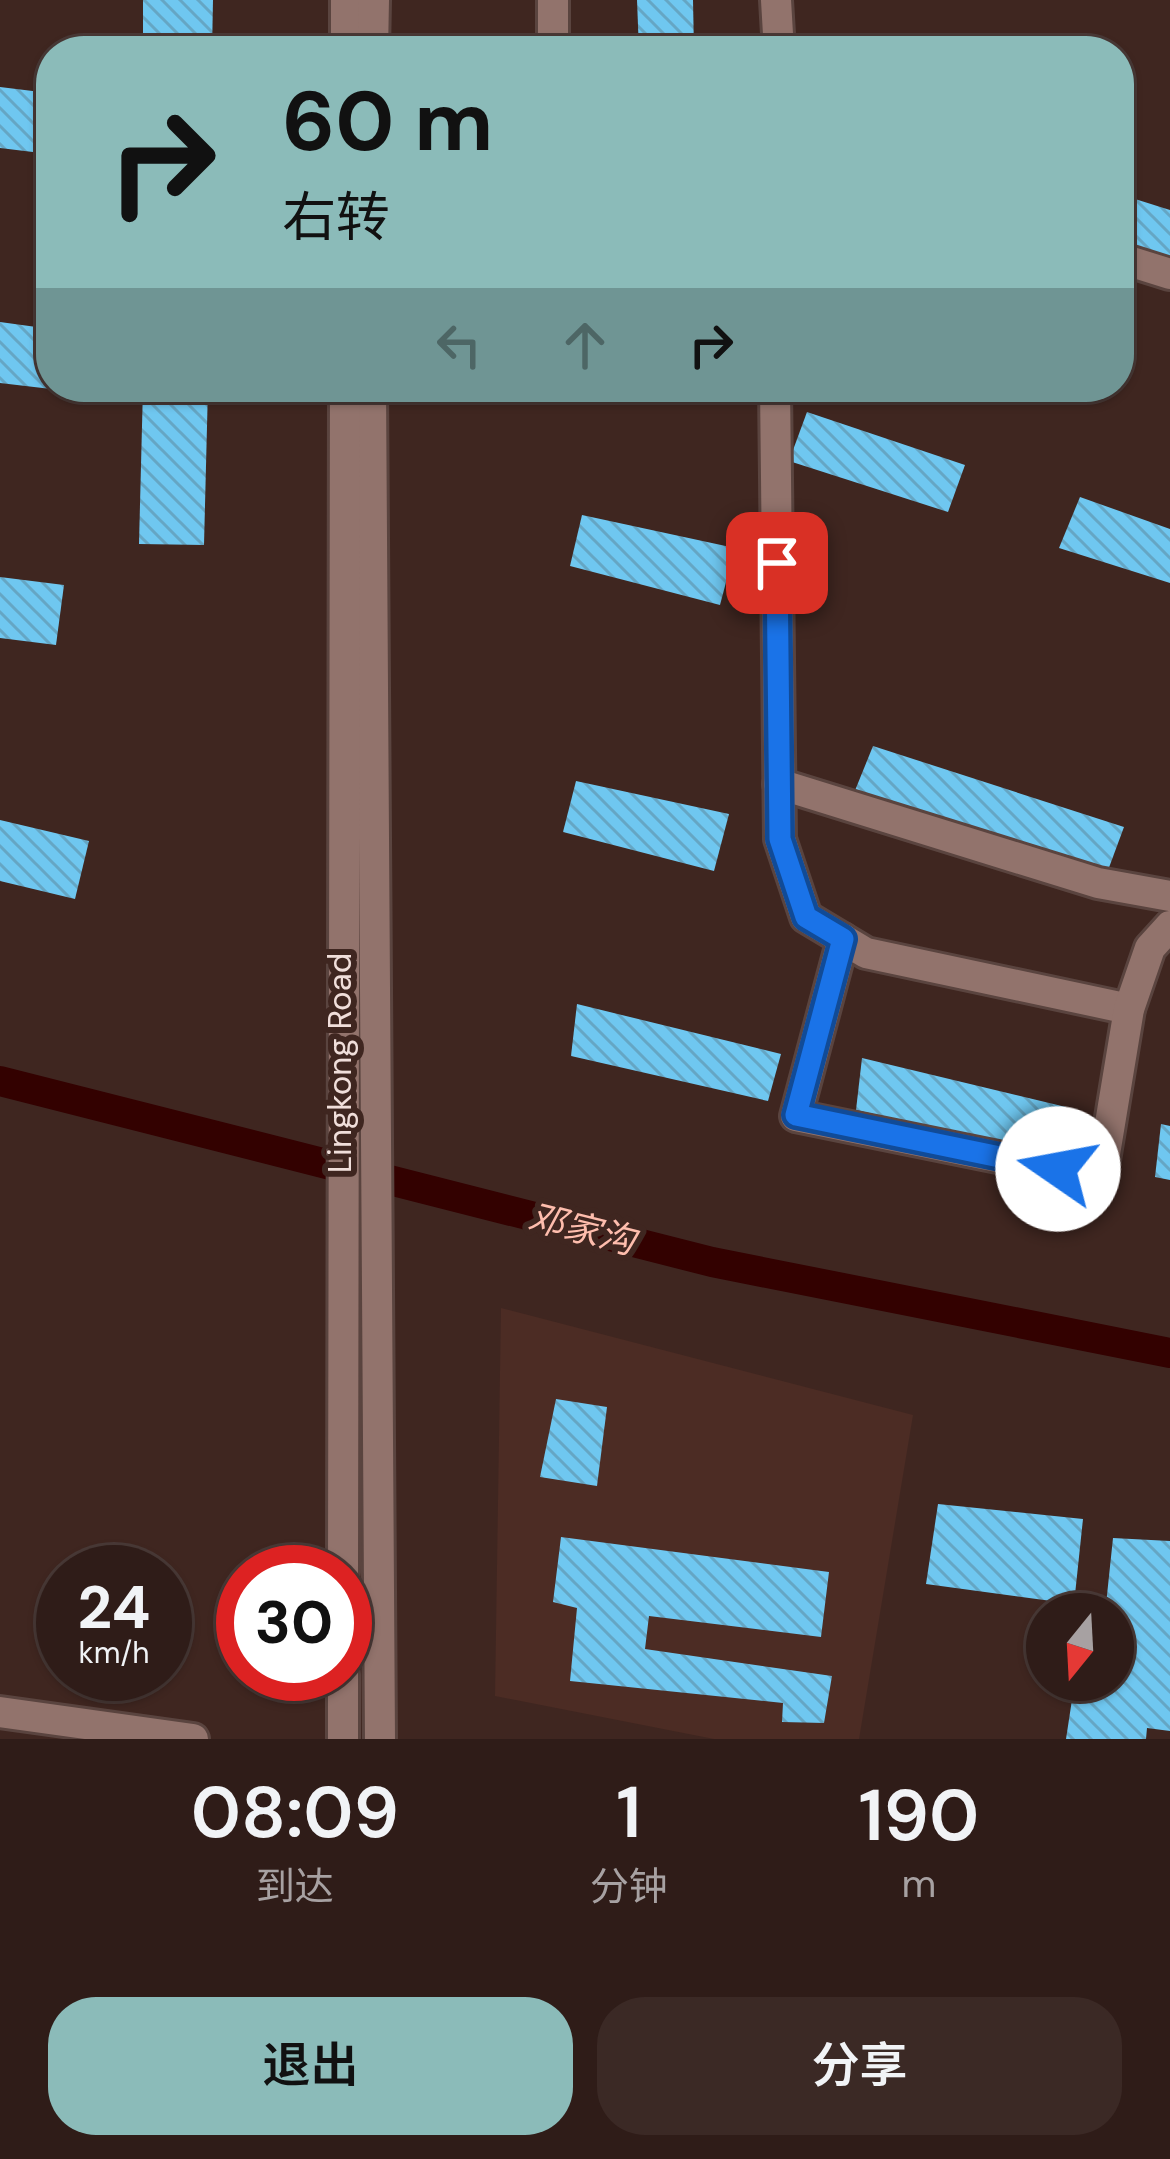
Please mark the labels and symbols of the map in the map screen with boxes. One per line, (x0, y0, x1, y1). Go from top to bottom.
pin (726, 512, 828, 614)
street label: Lingkong Road (318, 953, 361, 1173)
position arrow (995, 1106, 1121, 1232)
water label: 邓家沟 (524, 1193, 644, 1266)
speed limit sign: 30 (216, 1545, 372, 1701)
north arrow (1026, 1593, 1134, 1701)

